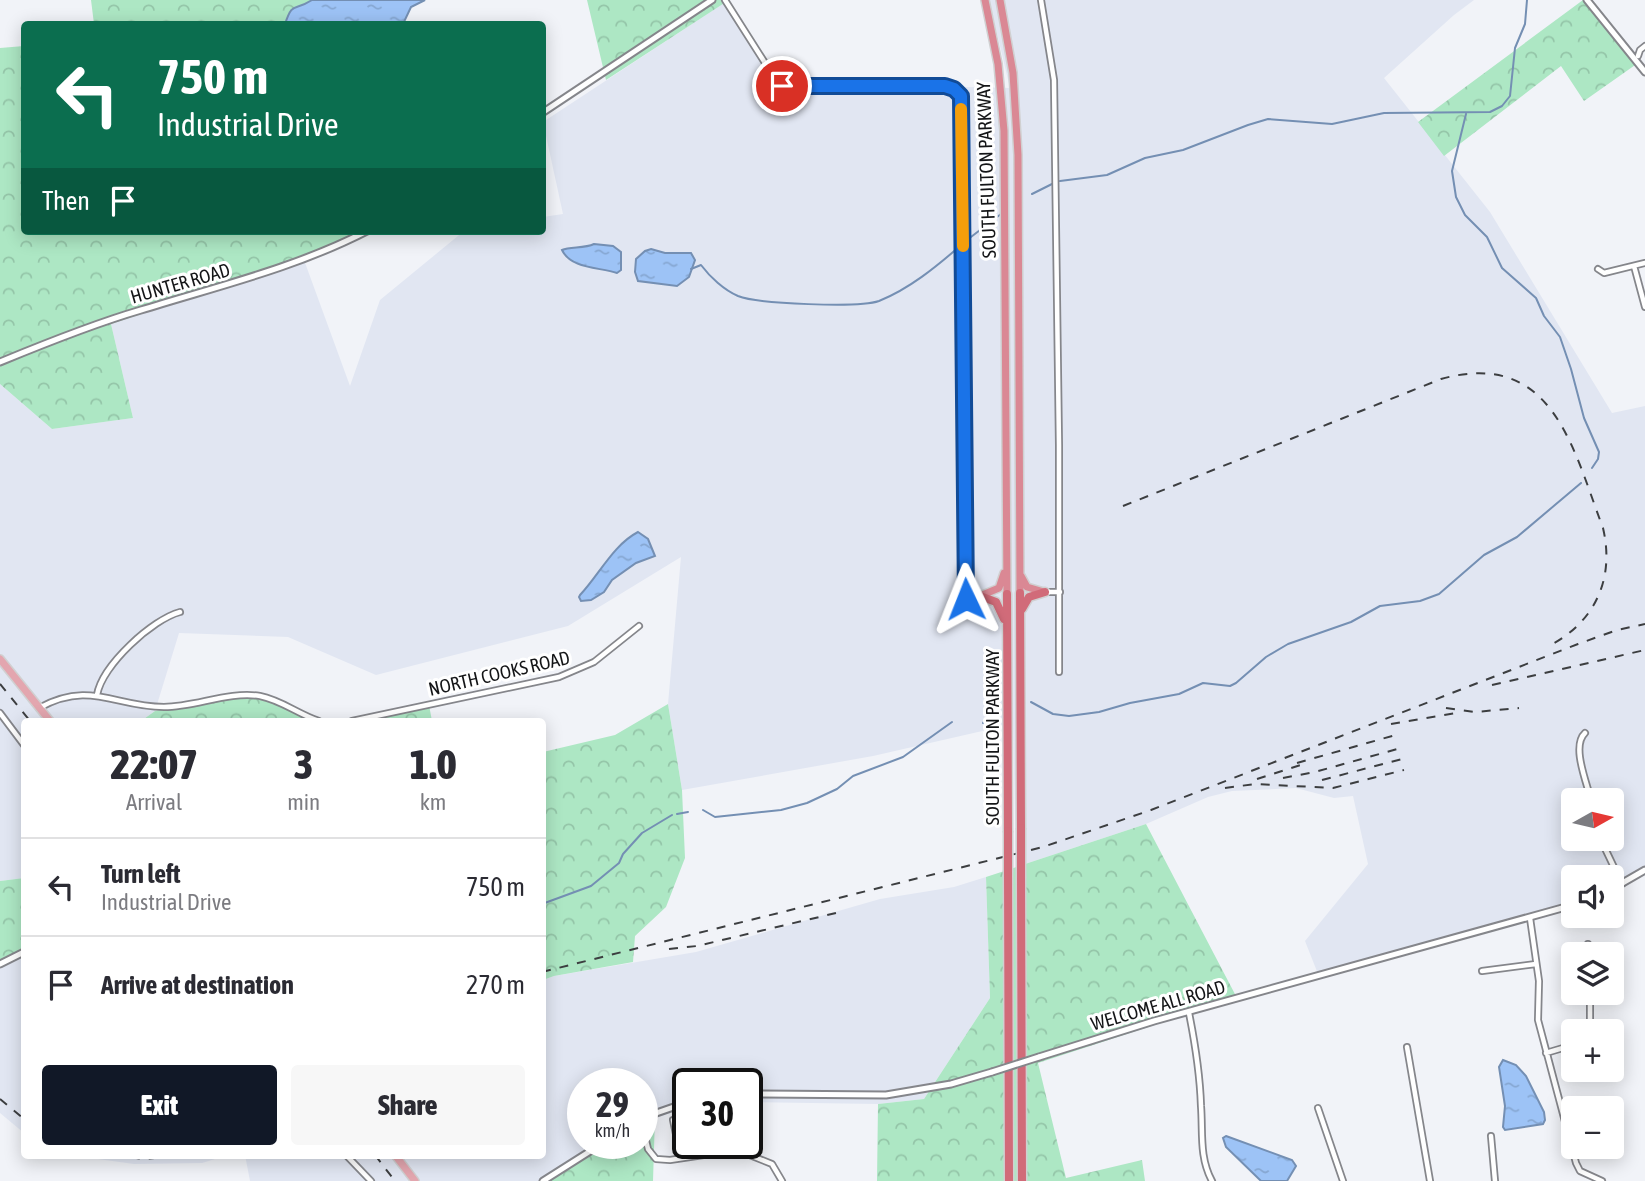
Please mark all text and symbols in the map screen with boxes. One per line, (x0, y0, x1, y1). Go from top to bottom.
text: 750 m (157, 48, 268, 104)
icon: left (42, 49, 133, 140)
pin (752, 56, 812, 116)
icon: arrive (763, 67, 801, 105)
street label: SOUTH FULTON PARKWAY (972, 81, 1000, 259)
text: Industrial Drive (157, 106, 338, 143)
icon: arrive (104, 182, 142, 220)
text: Then (42, 186, 90, 216)
street label: HUNTER ROAD (128, 258, 232, 308)
position arrow (929, 562, 1003, 636)
street label: NORTH COOKS ROAD (426, 646, 572, 700)
street label: SOUTH FULTON PARKWAY (981, 648, 1003, 825)
text: 22:07 (110, 740, 198, 788)
text: 3 (294, 740, 314, 788)
text: 1.0 (410, 740, 457, 788)
north arrow (1561, 788, 1624, 850)
map controls (1561, 788, 1624, 1159)
text: Arrival (126, 789, 182, 815)
text: min (287, 789, 320, 815)
text: km (420, 789, 446, 815)
text: Turn left (101, 859, 181, 889)
button: sound (1561, 865, 1624, 928)
icon: left (42, 868, 80, 906)
text: 750 m (466, 872, 525, 902)
text: Industrial Drive (101, 889, 231, 915)
button: layers (1561, 942, 1624, 1005)
icon: arrive (42, 966, 80, 1004)
text: Arrive at destination (101, 970, 294, 1000)
text: 270 m (466, 970, 525, 1000)
street label: WELCOME ALL ROAD (1088, 975, 1228, 1035)
button: + (1561, 1019, 1624, 1082)
button: Exit (42, 1065, 277, 1145)
button: Share (291, 1065, 525, 1145)
speed limit sign: 30 (672, 1068, 763, 1159)
text: 29 (596, 1084, 629, 1124)
button: − (1561, 1096, 1624, 1159)
text: km/h (595, 1120, 630, 1141)

